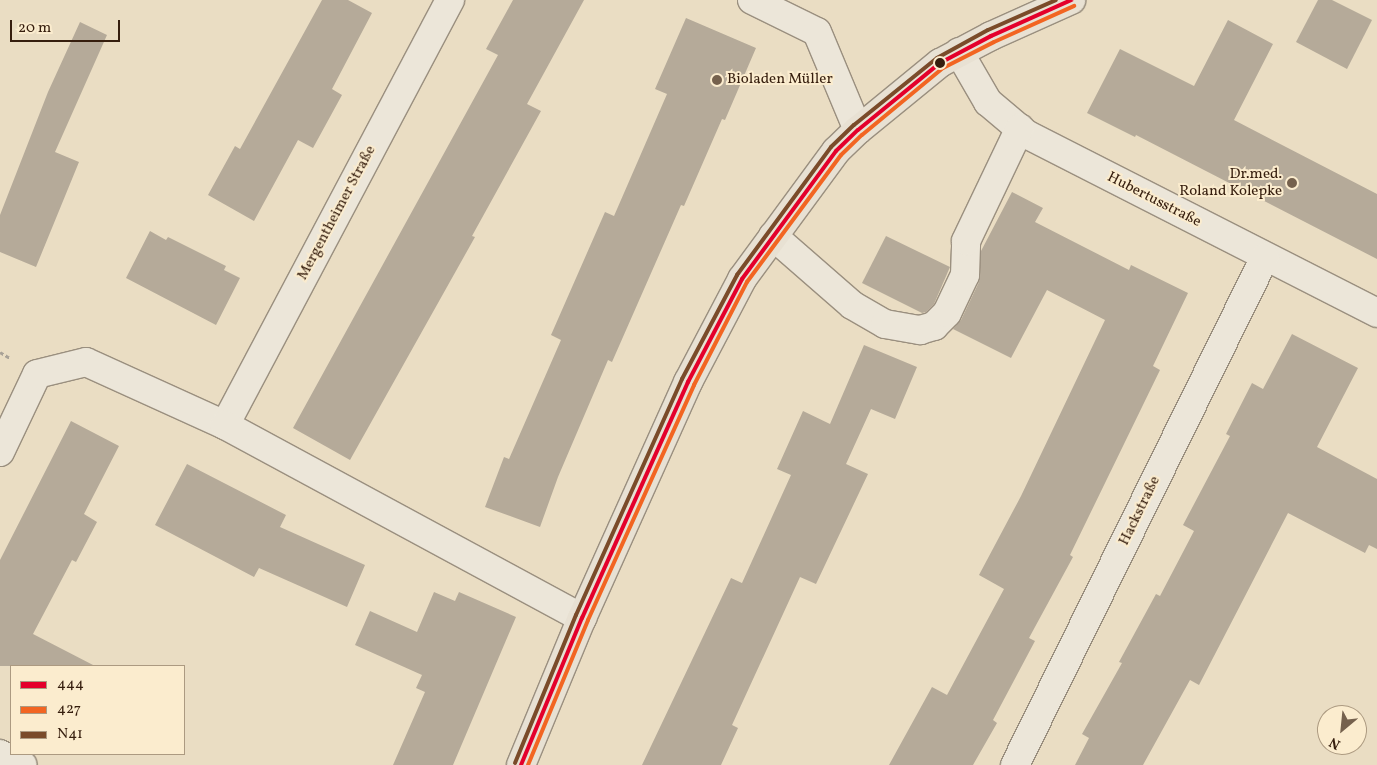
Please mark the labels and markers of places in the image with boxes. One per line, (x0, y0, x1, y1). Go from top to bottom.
unlabelled marker (935, 58, 945, 68)
place label: Bioladen Müller (727, 71, 833, 89)
marker: Bioladen Müller (711, 74, 723, 86)
place label: Dr.med. Roland Kolepke (1179, 165, 1282, 200)
marker: Dr.med. Roland Kolepke (1286, 177, 1298, 189)

